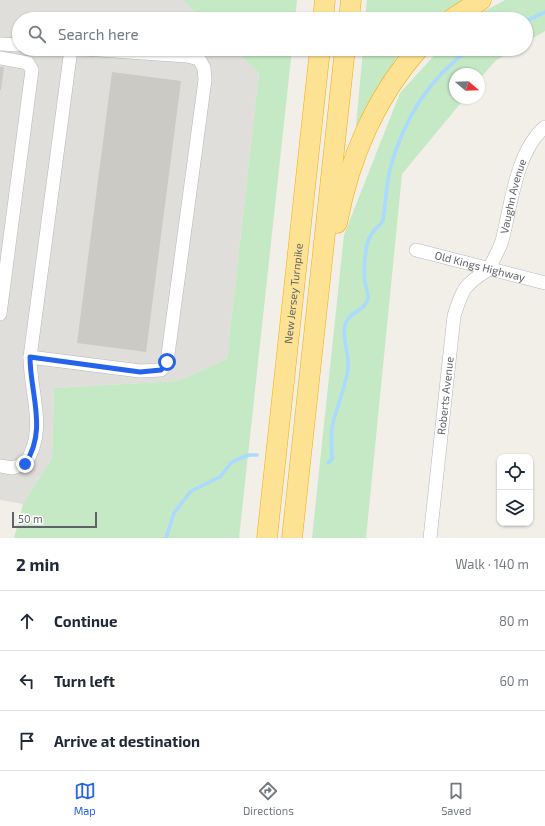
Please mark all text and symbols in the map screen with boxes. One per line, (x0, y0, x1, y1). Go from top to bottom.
search box (12, 12, 533, 56)
icon: search (26, 23, 48, 45)
text: Search here (58, 25, 139, 43)
north arrow (449, 68, 485, 104)
street label: Vaughn Avenue (497, 157, 529, 235)
street label: New Jersey Turnpike (281, 242, 305, 344)
street label: Old Kings Highway (434, 248, 527, 284)
route start (158, 353, 176, 371)
street label: Roberts Avenue (434, 356, 456, 436)
map controls (497, 454, 533, 526)
button: locate (497, 454, 533, 490)
route end (16, 455, 34, 473)
button: layers (497, 490, 533, 526)
scale bar (12, 510, 97, 529)
text: 50 m (18, 512, 43, 525)
text: 2 min (16, 554, 59, 574)
text: Walk · 140 m (455, 556, 529, 572)
icon: ahead (16, 610, 38, 632)
text: Continue (54, 612, 117, 630)
text: 80 m (499, 613, 529, 629)
icon: left (16, 670, 38, 692)
text: Turn left (54, 672, 115, 690)
text: 60 m (499, 673, 529, 689)
icon: arrive (16, 730, 38, 752)
text: Arrive at destination (54, 732, 200, 750)
tab: Map (74, 780, 96, 817)
tab: Directions (243, 780, 294, 817)
tab: Saved (441, 780, 471, 817)

